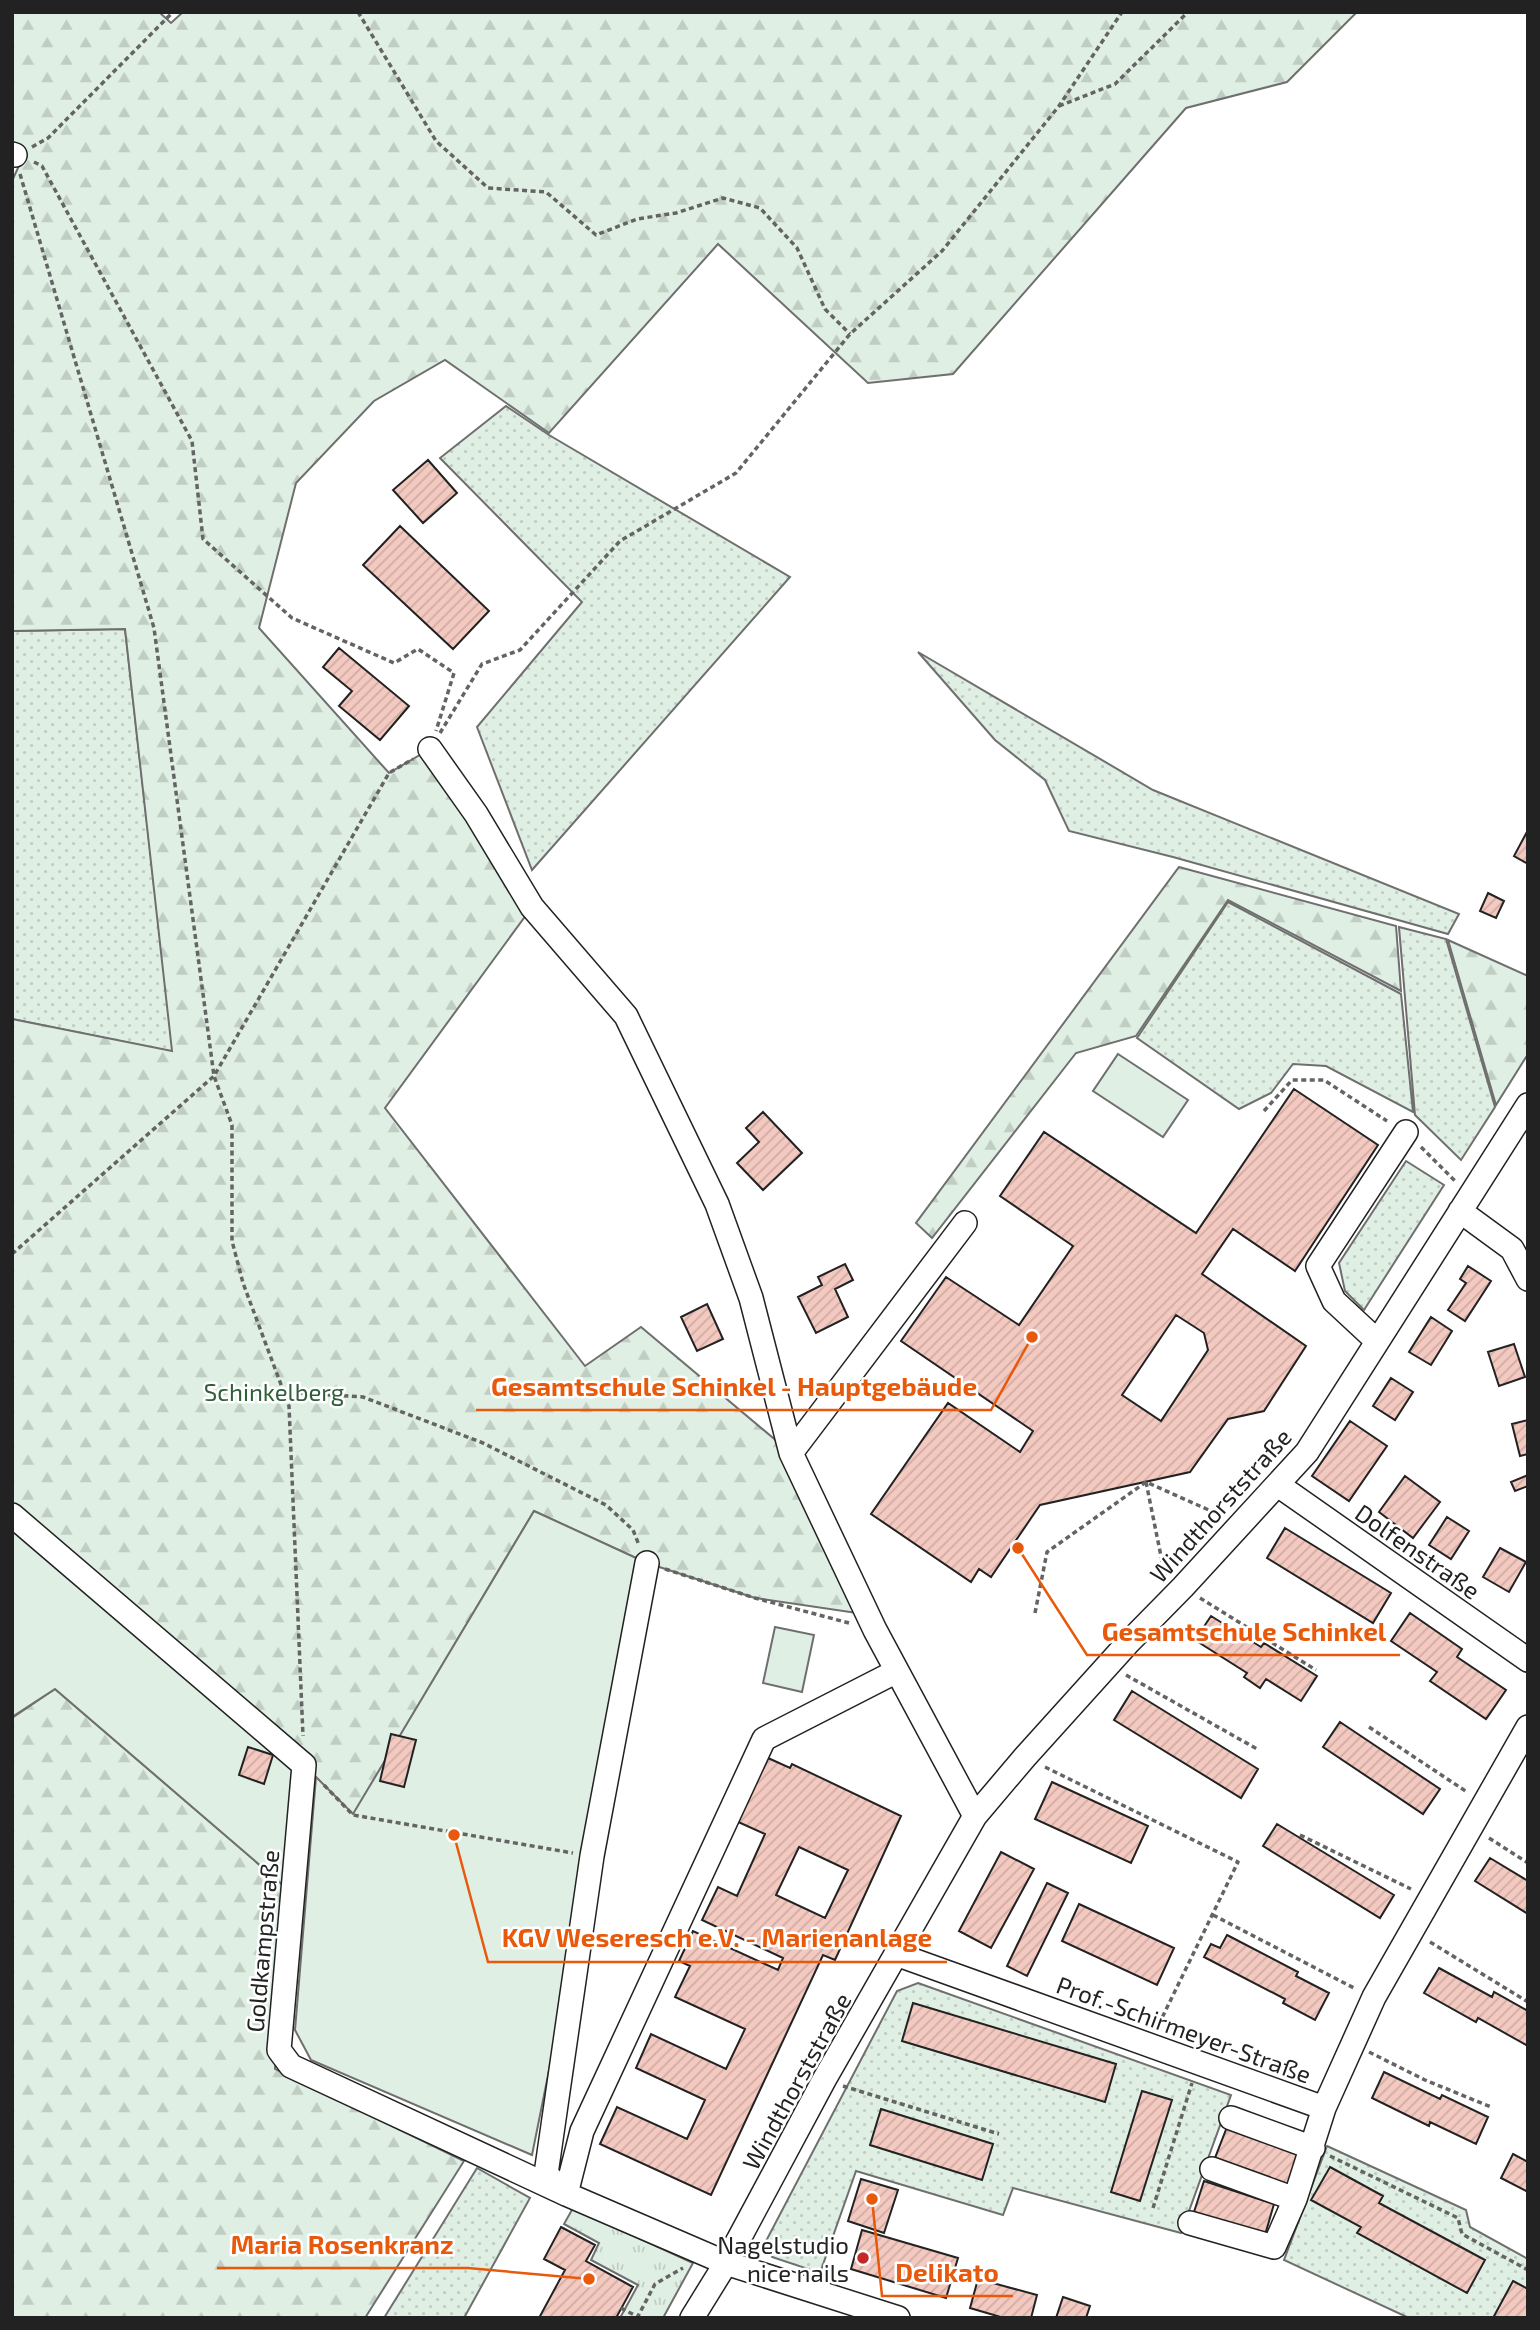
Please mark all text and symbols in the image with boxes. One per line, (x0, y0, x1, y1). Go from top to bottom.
callout: Gesamtschule Schinkel - Hauptgebäude (476, 1363, 991, 1410)
text: Gesamtschule Schinkel - Hauptgebäude (491, 1370, 977, 1401)
park label: Schinkelberg (204, 1377, 344, 1406)
street label: Windthorststraße (1143, 1422, 1297, 1588)
street label: Dolfenstraße (1350, 1497, 1486, 1605)
callout: Gesamtschule Schinkel (1087, 1608, 1400, 1655)
text: Gesamtschule Schinkel (1102, 1615, 1387, 1646)
street label: Goldkampstraße (240, 1849, 284, 2033)
callout: KGV Weseresch e.V. - Marienanlage (488, 1915, 947, 1962)
text: KGV Weseresch e.V. - Marienanlage (502, 1921, 932, 1952)
street label: Prof.-Schirmeyer-Straße (1053, 1969, 1315, 2089)
street label: Windthorststraße (735, 1988, 857, 2174)
callout: Maria Rosenkranz (217, 2221, 468, 2268)
text: Maria Rosenkranz (230, 2228, 454, 2259)
place label: Nagelstudio nice nails (717, 2230, 849, 2287)
callout: Delikato (882, 2249, 1013, 2296)
marker: Nagelstudio nice nails (855, 2250, 871, 2266)
text: Delikato (895, 2256, 999, 2287)

